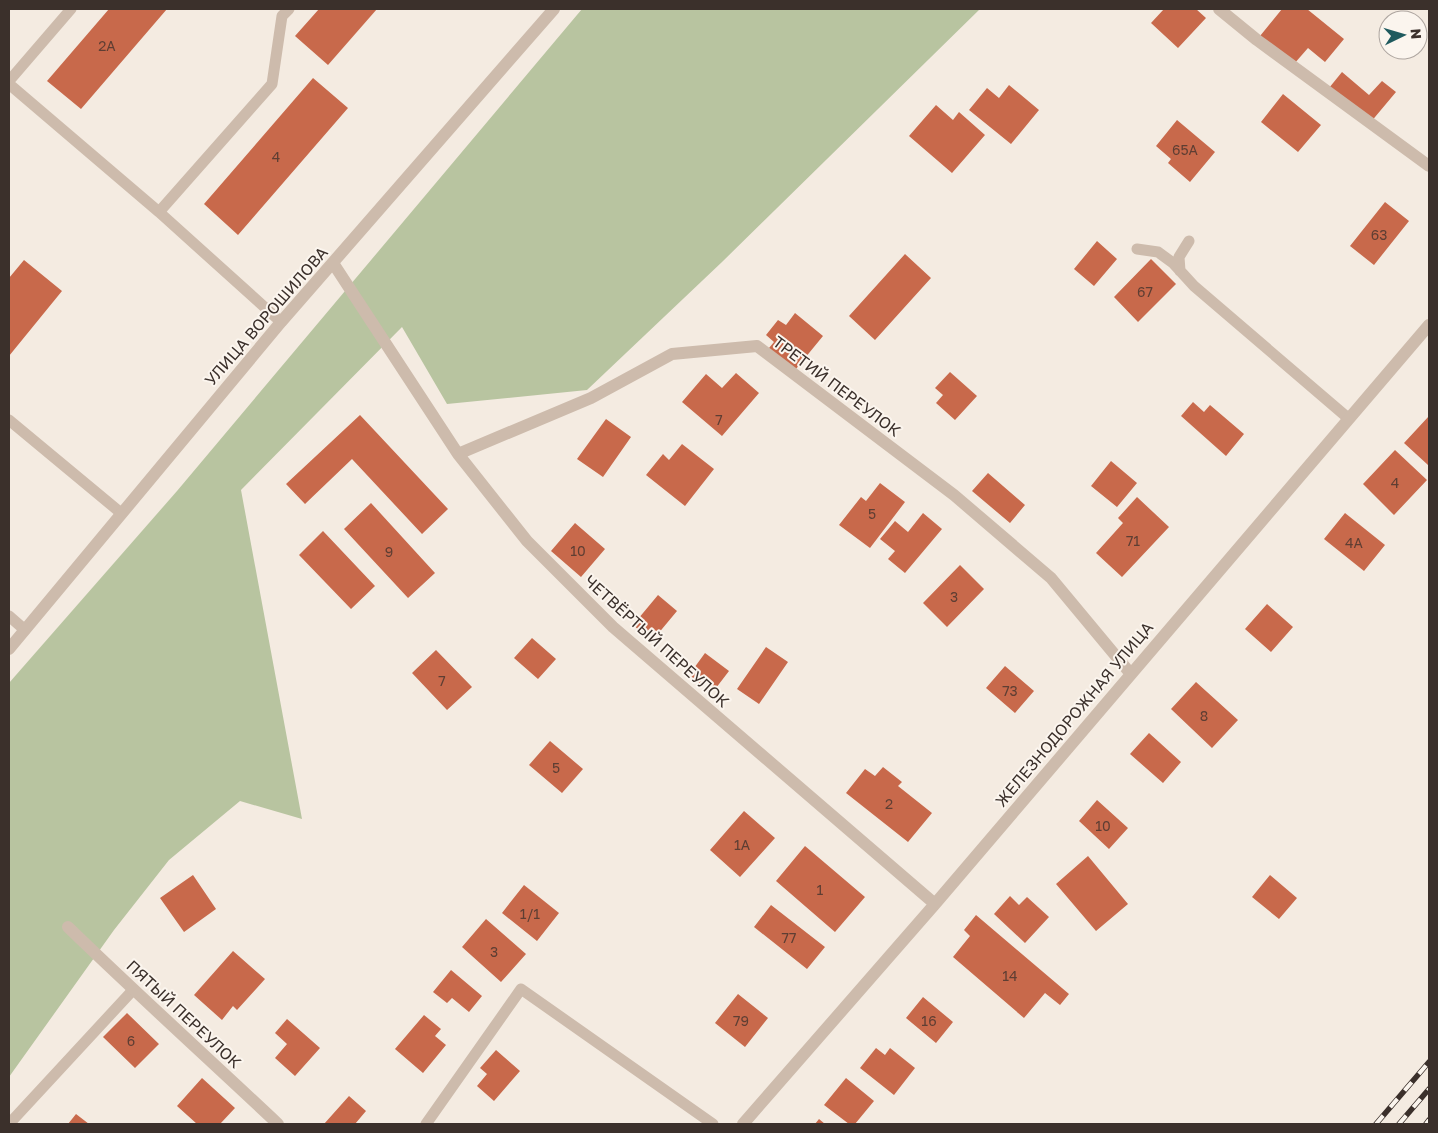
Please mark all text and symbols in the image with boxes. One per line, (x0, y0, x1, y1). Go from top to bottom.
north arrow (1378, 10, 1428, 60)
text: N (1408, 28, 1425, 40)
house number: 2А (98, 37, 116, 54)
house number: 65А (1172, 141, 1199, 158)
house number: 4 (272, 148, 280, 165)
house number: 63 (1371, 226, 1387, 243)
street label: УЛИЦА ВОРОШИЛОВА (200, 242, 332, 390)
house number: 67 (1137, 283, 1153, 300)
street label: ТРЕТИЙ ПЕРЕУЛОК (769, 331, 905, 441)
house number: 7 (715, 411, 723, 428)
house number: 4 (1391, 474, 1399, 491)
house number: 5 (868, 505, 876, 522)
house number: 71 (1126, 532, 1140, 549)
house number: 4А (1345, 534, 1364, 551)
house number: 10 (570, 542, 586, 559)
house number: 9 (385, 543, 393, 560)
street label: ЧЕТВЁРТЫЙ ПЕРЕУЛОК (580, 571, 734, 711)
house number: 3 (950, 588, 958, 605)
street label: ЖЕЛЕЗНОДОРОЖНАЯ УЛИЦА (991, 617, 1157, 811)
house number: 7 (438, 672, 446, 689)
house number: 73 (1002, 682, 1018, 699)
house number: 8 (1200, 707, 1208, 724)
house number: 5 (552, 759, 560, 776)
house number: 2 (885, 795, 893, 812)
house number: 10 (1095, 817, 1111, 834)
house number: 1А (734, 836, 751, 853)
house number: 1 (817, 881, 824, 898)
house number: 1/1 (520, 905, 540, 922)
house number: 77 (782, 929, 796, 946)
house number: 3 (490, 943, 498, 960)
street label: ПЯТЫЙ ПЕРЕУЛОК (122, 956, 246, 1072)
house number: 14 (1002, 967, 1018, 984)
house number: 79 (733, 1012, 749, 1029)
house number: 16 (921, 1012, 937, 1029)
house number: 6 (127, 1032, 135, 1049)

